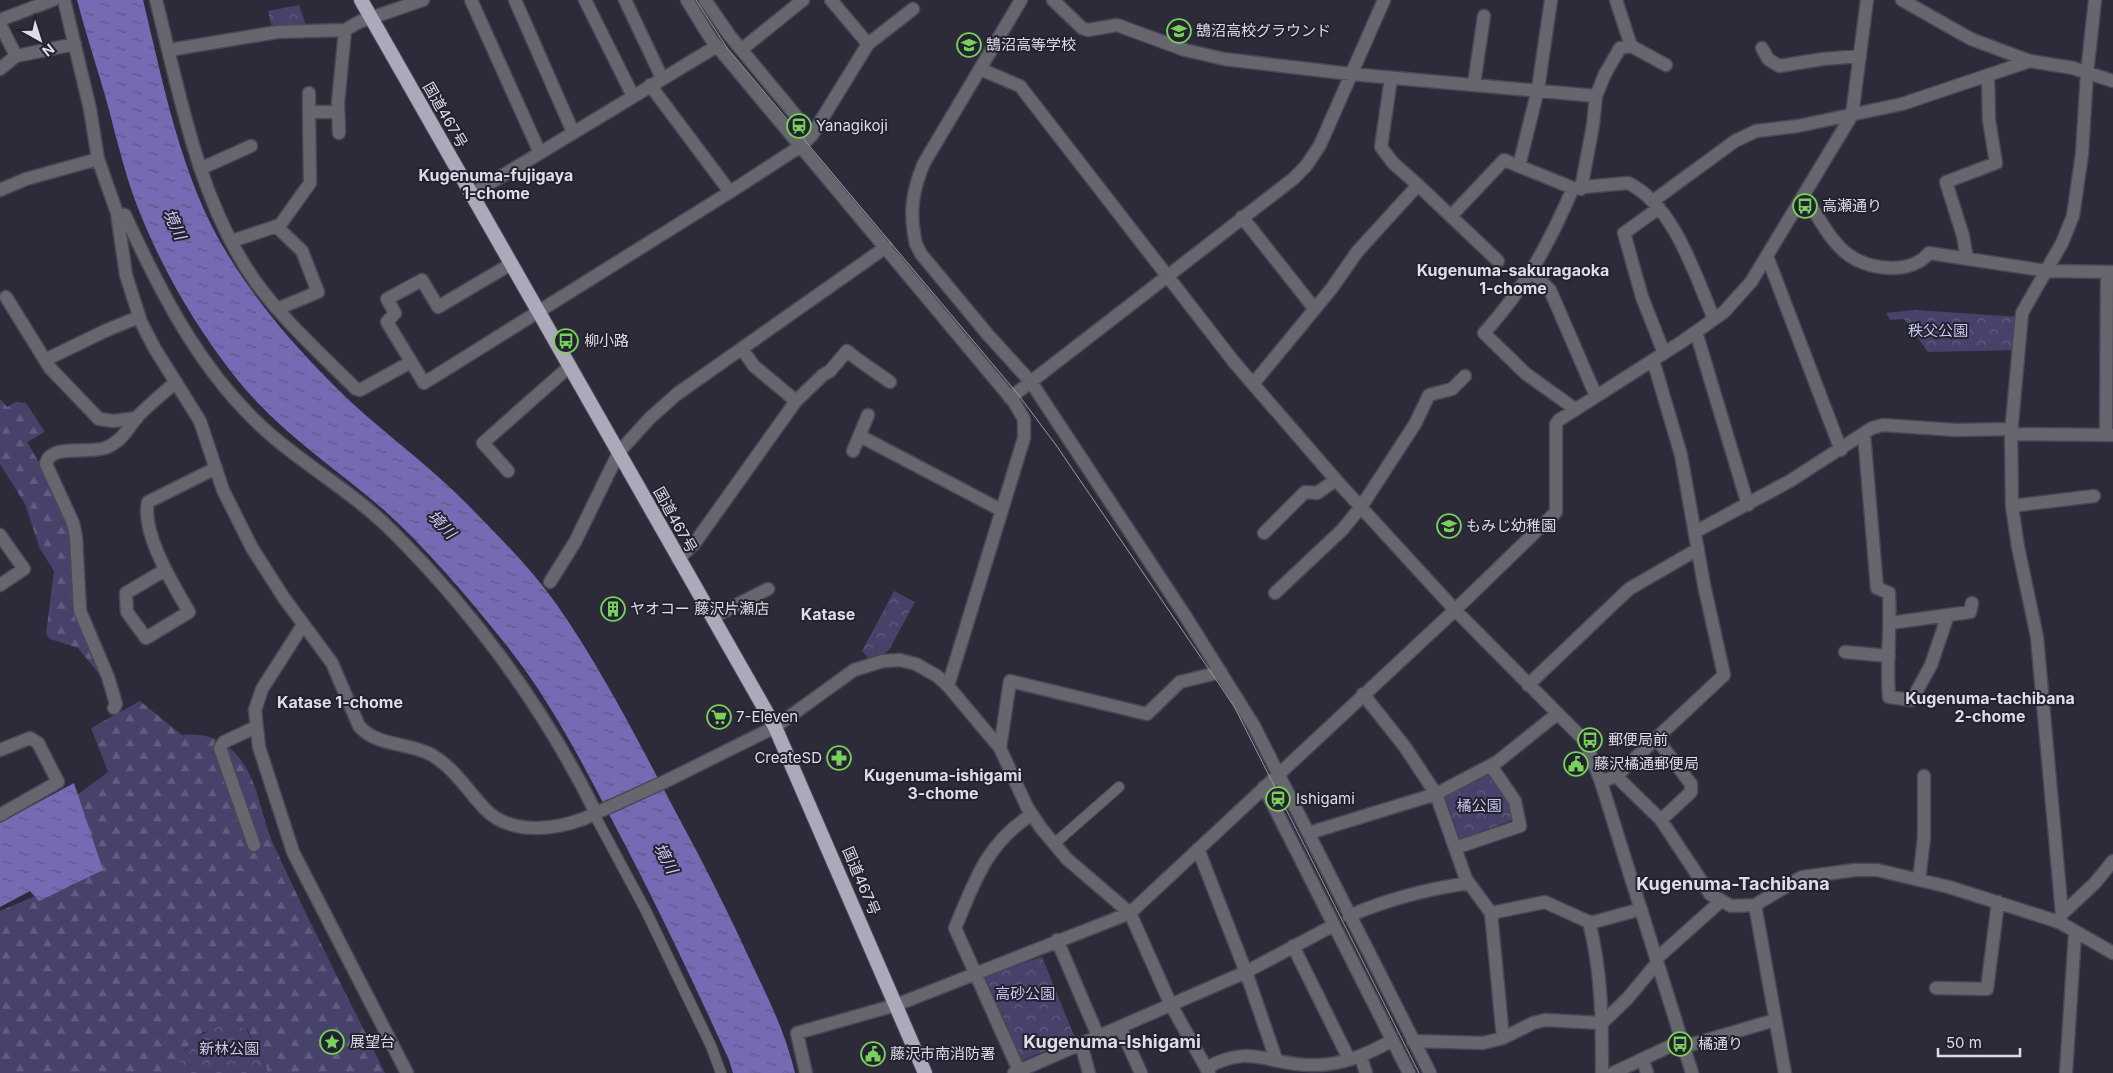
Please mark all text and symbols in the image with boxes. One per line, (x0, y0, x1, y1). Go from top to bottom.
north arrow (15, 15, 65, 65)
school or university icon: 鵠沼高校グラウンド (1166, 18, 1192, 44)
place label: 鵠沼高校グラウンド (1196, 21, 1331, 40)
school or university icon: 鵠沼高等学校 (956, 32, 982, 58)
place label: 鵠沼高等学校 (986, 35, 1076, 54)
text: N (39, 41, 58, 60)
street label: 国道467号 (419, 79, 472, 151)
station icon: Yanagikoji (786, 113, 812, 139)
place label: Yanagikoji (816, 116, 888, 135)
district label: Kugenuma-fujigaya 1-chome (419, 165, 573, 203)
bus stop icon: 高瀬通り (1792, 193, 1818, 219)
place label: 高瀬通り (1822, 196, 1882, 215)
water label: 境川 (159, 205, 192, 245)
district label: Kugenuma-sakuragaoka 1-chome (1417, 260, 1609, 298)
park label: 秩父公園 (1908, 321, 1968, 340)
bus stop icon: 柳小路 (553, 328, 579, 354)
place label: 柳小路 (584, 331, 629, 350)
street label: 国道467号 (650, 483, 701, 556)
water label: 境川 (424, 506, 462, 544)
school or university icon: もみじ幼稚園 (1436, 513, 1462, 539)
place label: もみじ幼稚園 (1466, 516, 1556, 535)
building icon: ヤオコー 藤沢片瀬店 (600, 596, 626, 622)
place label: ヤオコー 藤沢片瀬店 (630, 599, 769, 618)
district label: Katase (801, 604, 855, 624)
district label: Kugenuma-tachibana 2-chome (1905, 688, 2075, 726)
district label: Katase 1-chome (277, 692, 403, 712)
supermarket icon: 7-Eleven (706, 704, 732, 730)
place label: 7-Eleven (736, 707, 798, 726)
bus stop icon: 郵便局前 (1577, 727, 1603, 753)
place label: 郵便局前 (1608, 730, 1668, 749)
pharmacy icon: CreateSD (826, 745, 852, 771)
place label: CreateSD (754, 748, 822, 767)
public building icon: 藤沢橘通郵便局 (1563, 751, 1589, 777)
place label: 藤沢橘通郵便局 (1594, 754, 1699, 773)
district label: Kugenuma-ishigami 3-chome (864, 765, 1022, 803)
station icon: Ishigami (1265, 786, 1291, 812)
place label: Ishigami (1296, 789, 1355, 808)
park label: 橘公園 (1456, 796, 1502, 815)
water label: 境川 (650, 839, 683, 879)
street label: 国道467号 (839, 844, 884, 918)
district label: Kugenuma-Tachibana (1636, 873, 1830, 894)
park label: 高砂公園 (995, 984, 1055, 1003)
scale bar (1938, 1026, 2020, 1058)
place icon: 展望台 (319, 1029, 345, 1055)
district label: Kugenuma-Ishigami (1023, 1031, 1201, 1052)
bus stop icon: 橘通り (1667, 1031, 1693, 1057)
place label: 展望台 (350, 1032, 395, 1051)
text: 50 m (1946, 1033, 1982, 1052)
place label: 橘通り (1698, 1034, 1743, 1053)
park label: 新林公園 (199, 1039, 259, 1058)
public building icon: 藤沢市南消防署 (860, 1041, 886, 1067)
place label: 藤沢市南消防署 (890, 1044, 995, 1063)

